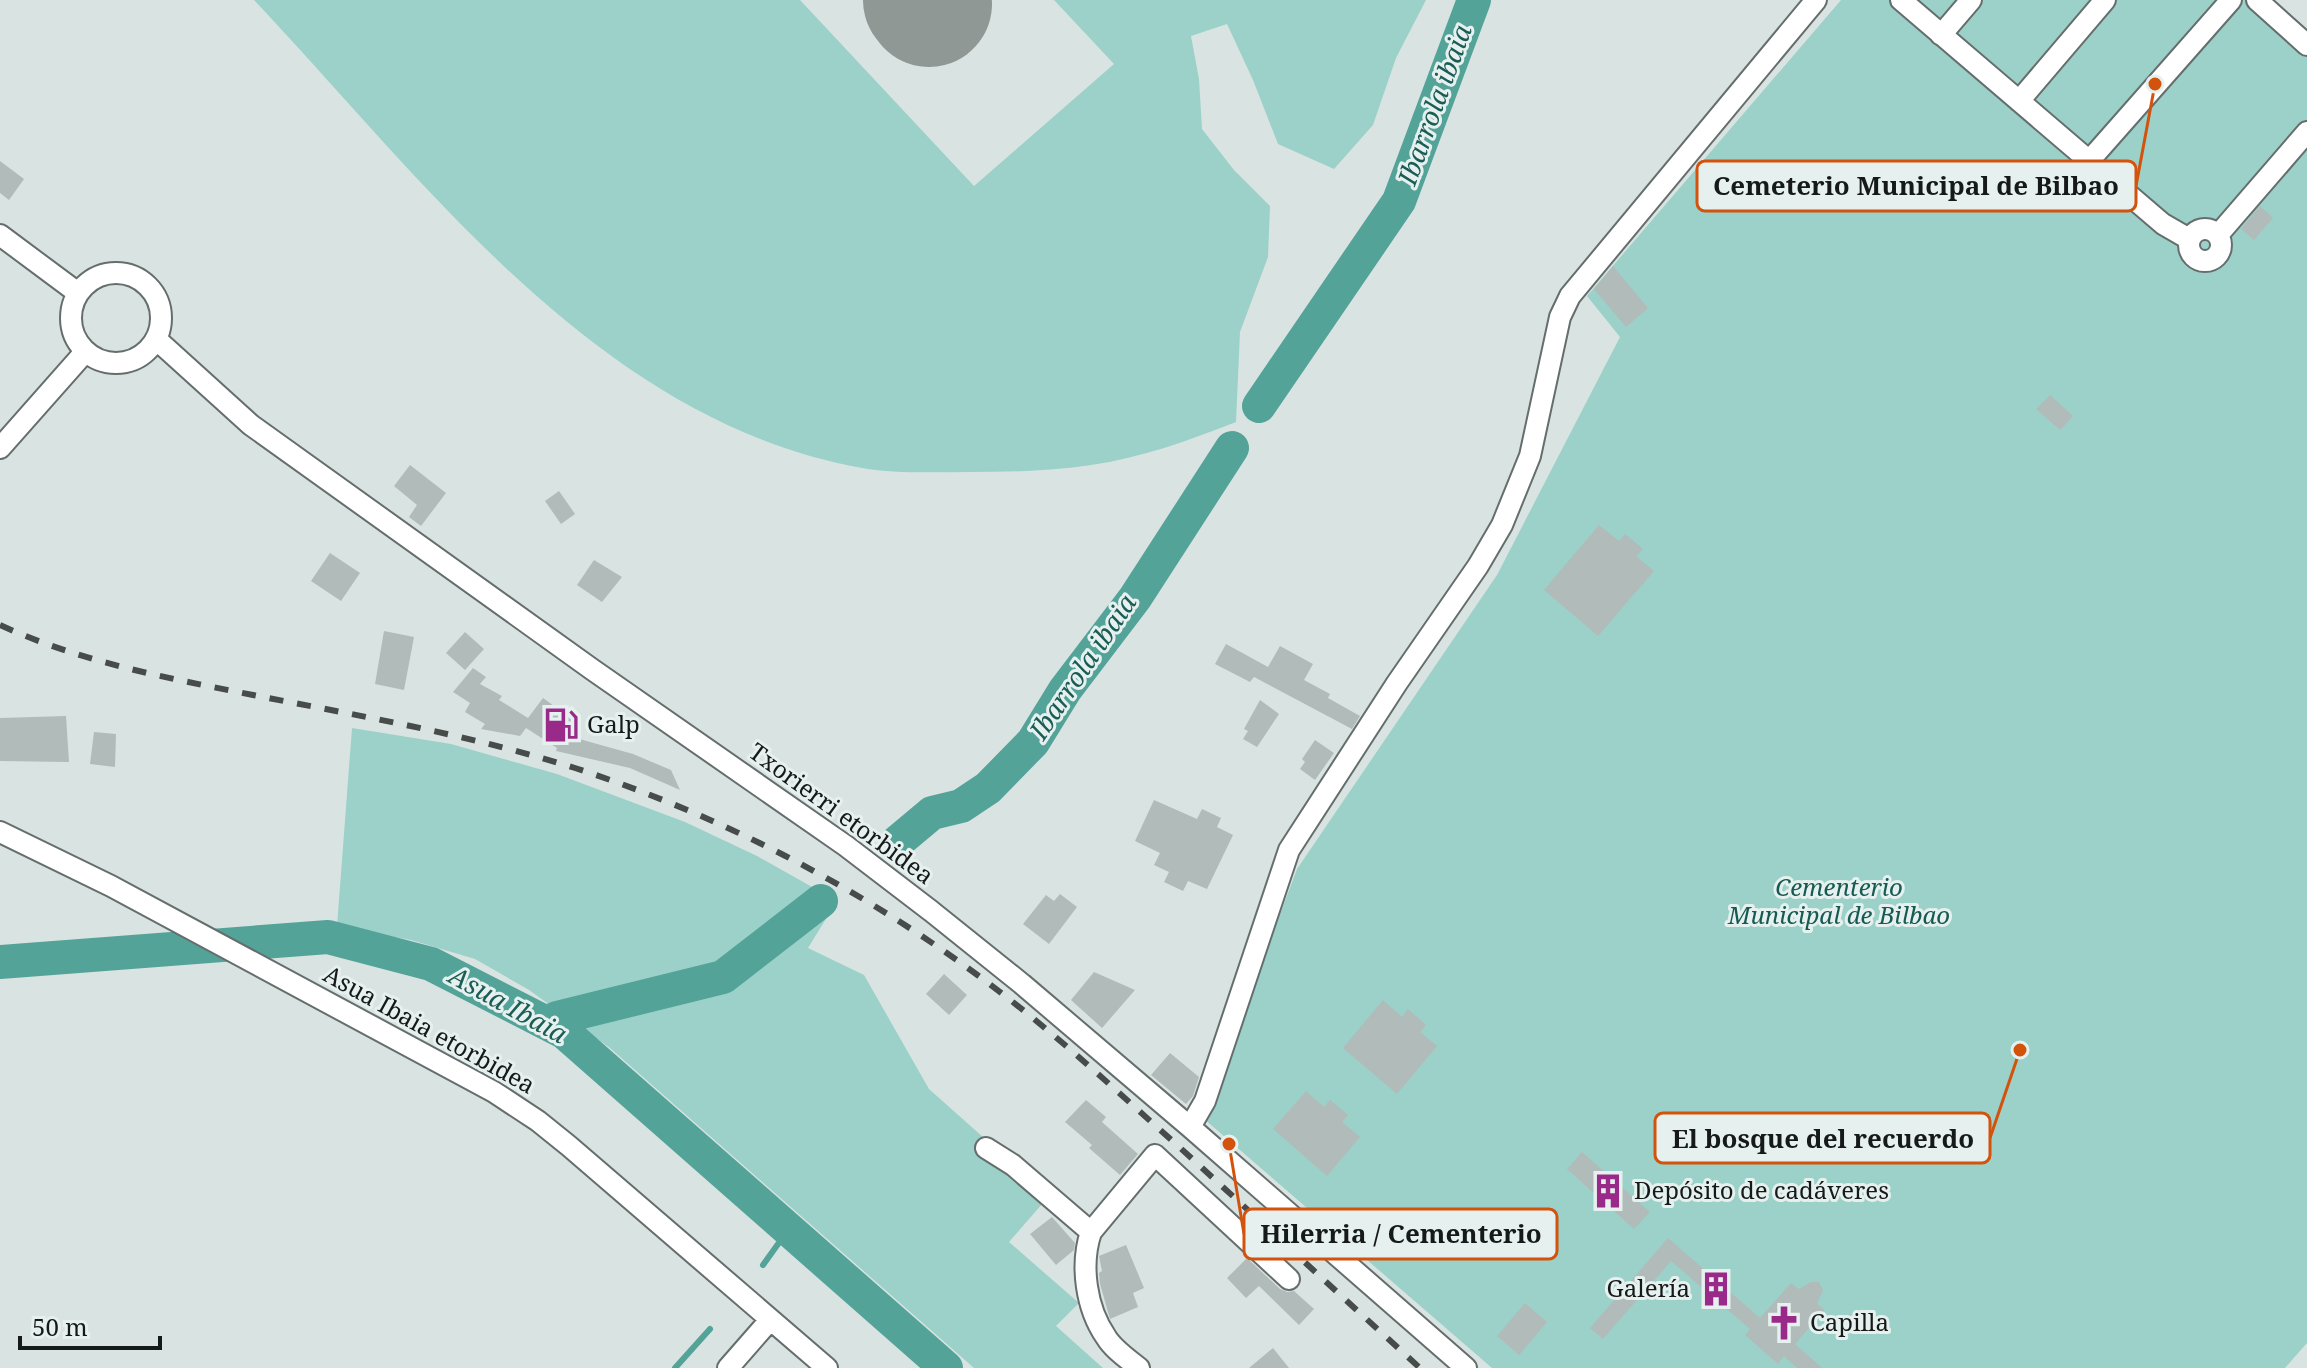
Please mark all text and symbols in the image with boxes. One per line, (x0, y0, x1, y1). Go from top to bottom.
water label: Ibarrola ibaia (1388, 19, 1480, 191)
callout: Cemeterio Municipal de Bilbao (1697, 161, 2136, 211)
text: Cemeterio Municipal de Bilbao (1713, 167, 2119, 203)
water label: Ibarrola ibaia (1020, 587, 1144, 747)
fuel station icon: Galp (542, 706, 580, 744)
place label: Galp (587, 707, 640, 740)
street label: Txorierri etorbidea (743, 735, 941, 891)
park label: Cementerio Municipal de Bilbao (1727, 870, 1950, 931)
water label: Asua Ibaia (441, 956, 574, 1051)
street label: Asua Ibaia etorbidea (318, 957, 541, 1101)
callout: El bosque del recuerdo (1655, 1113, 1990, 1163)
text: El bosque del recuerdo (1672, 1120, 1974, 1156)
building icon: Depósito de cadáveres (1589, 1172, 1627, 1210)
place label: Depósito de cadáveres (1634, 1173, 1889, 1206)
callout: Hilerria / Cementerio (1244, 1209, 1557, 1259)
text: Hilerria / Cementerio (1260, 1215, 1542, 1251)
building icon: Galería (1697, 1270, 1735, 1308)
place label: Galería (1607, 1271, 1690, 1304)
scale bar (20, 1300, 160, 1350)
church icon: Capilla (1765, 1304, 1803, 1342)
place label: Capilla (1810, 1305, 1889, 1338)
text: 50 m (32, 1310, 88, 1343)

